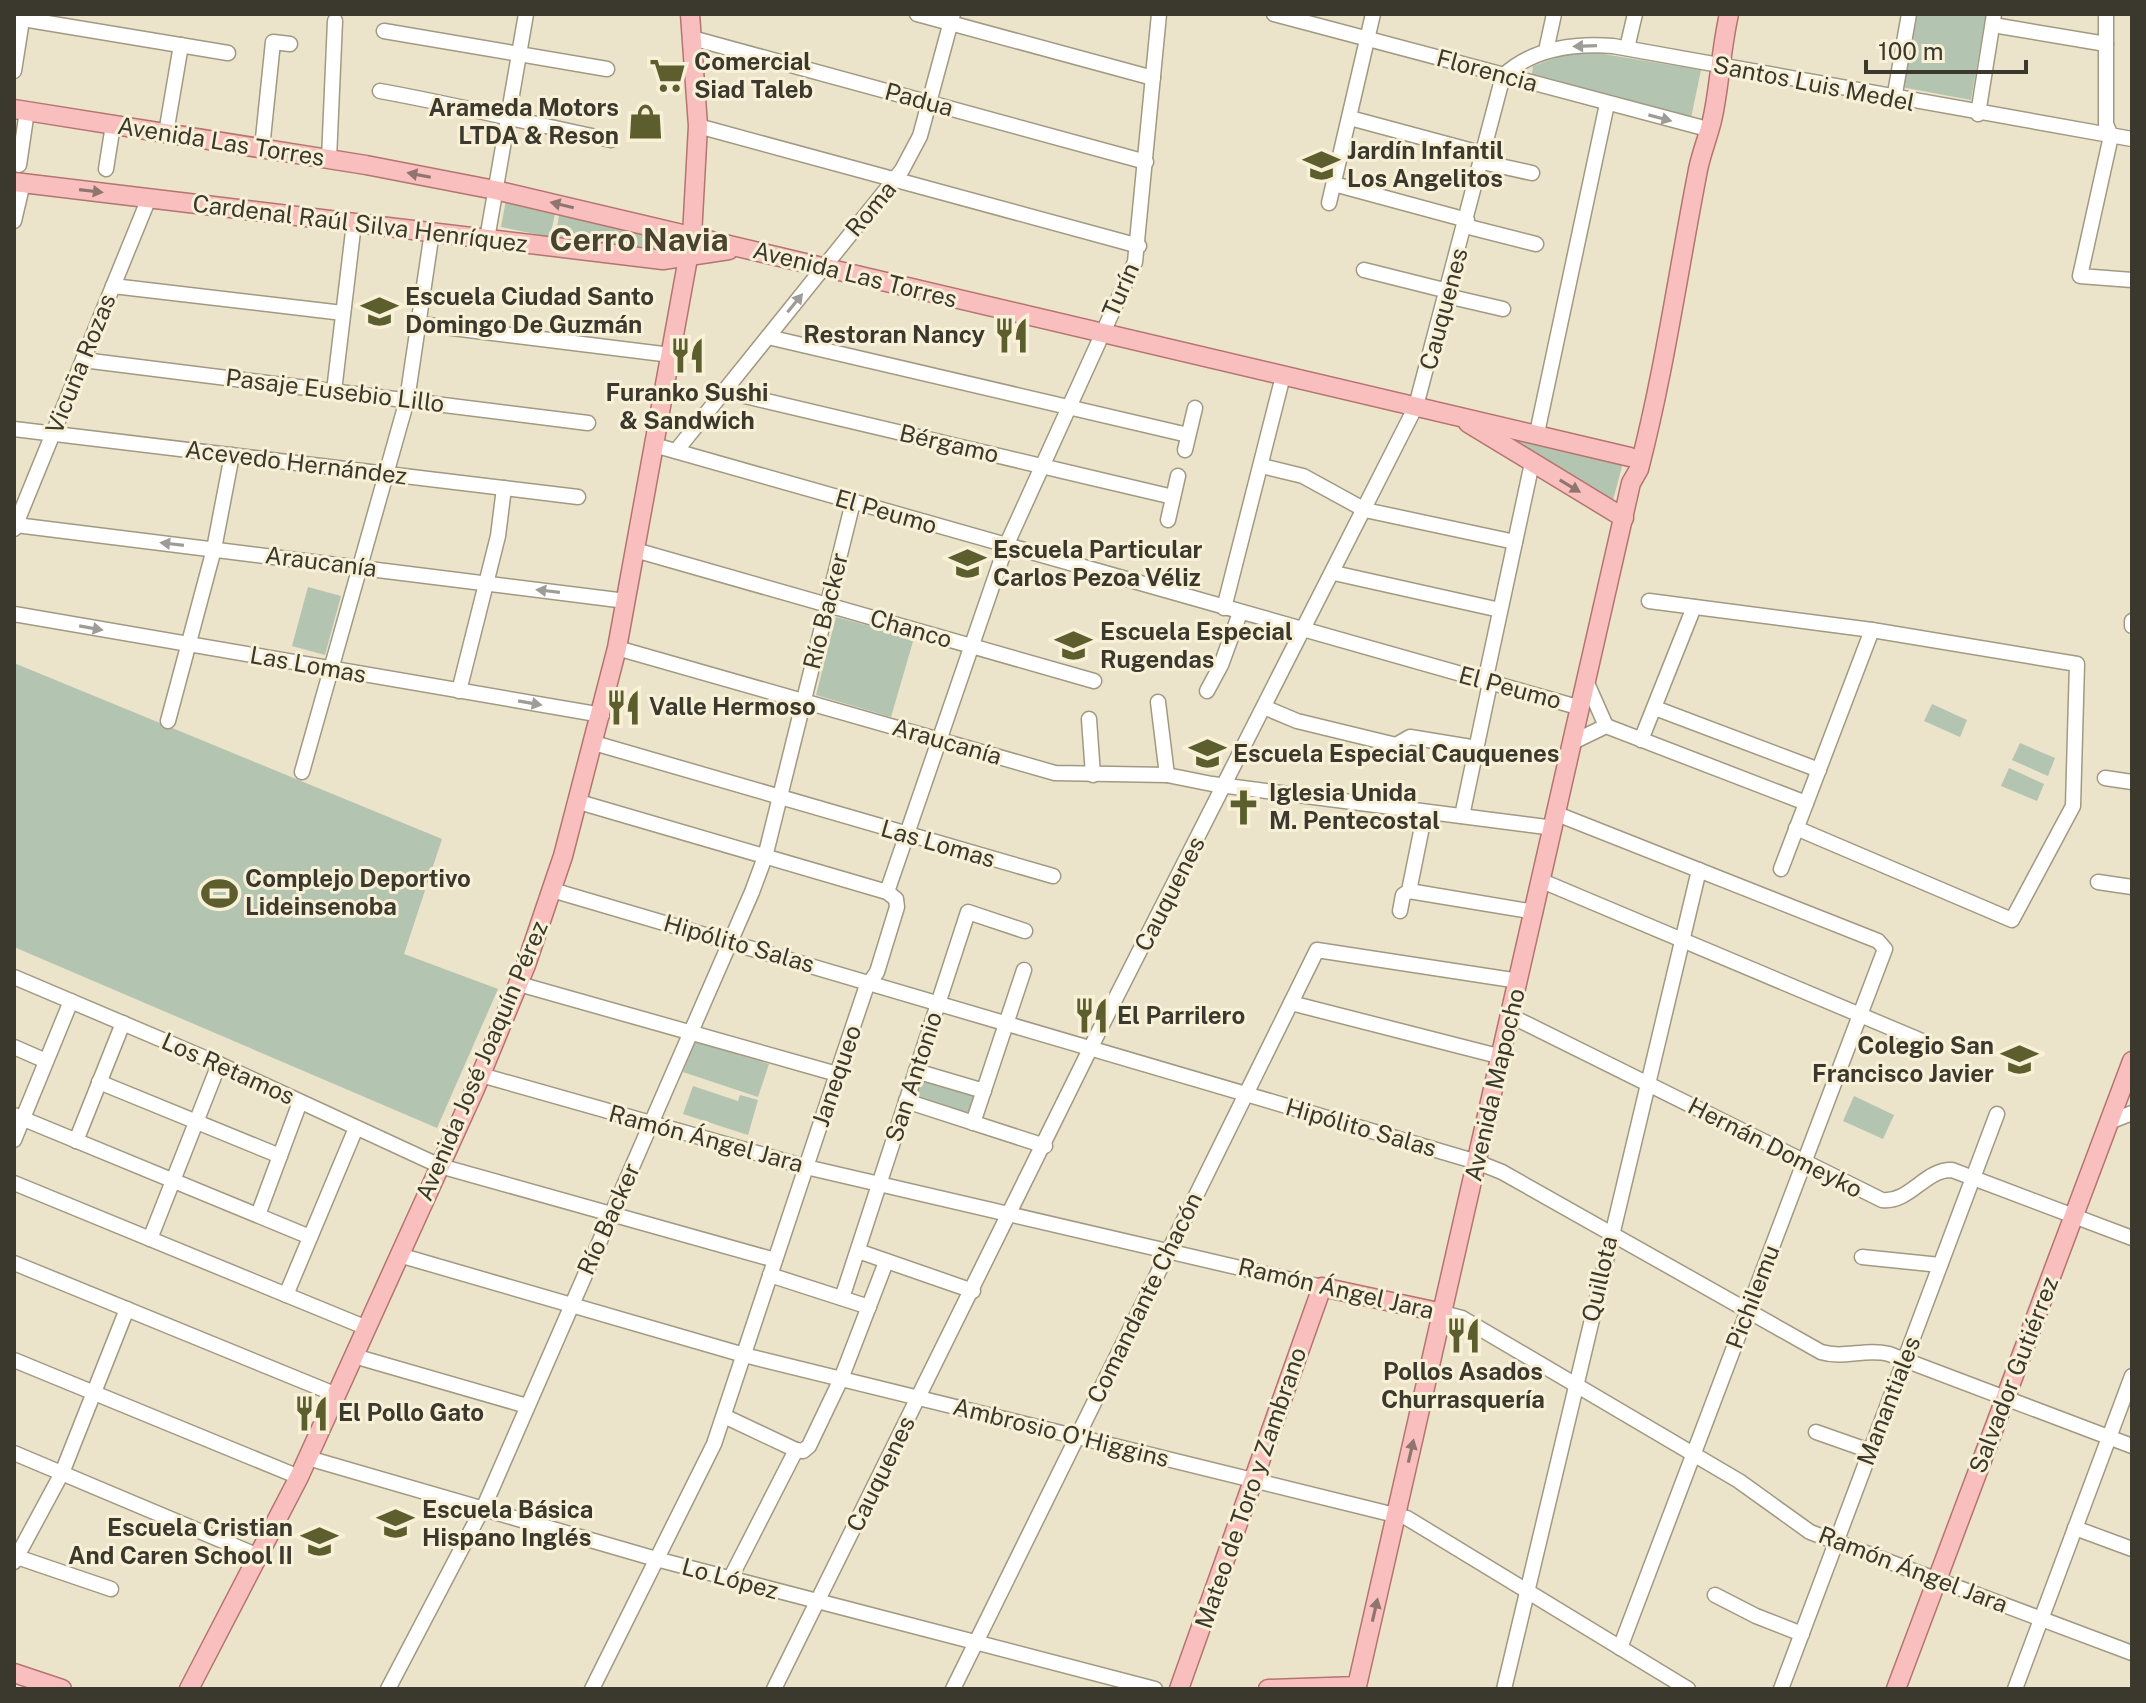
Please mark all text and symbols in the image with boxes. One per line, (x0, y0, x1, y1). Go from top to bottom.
scale bar (1866, 24, 2026, 74)
text: 100 m (1878, 37, 1944, 65)
one-way arrow (1572, 39, 1597, 52)
street label: Florencia (1434, 43, 1541, 97)
place label: Comercial Siad Taleb (694, 47, 813, 103)
street label: Santos Luis Medel (1711, 50, 1917, 116)
supermarket icon: Comercial Siad Taleb (649, 57, 687, 95)
street label: Padua (882, 76, 957, 122)
place label: Arameda Motors LTDA & Reson (428, 93, 619, 149)
shop icon: Arameda Motors LTDA & Reson (626, 103, 664, 141)
street label: Avenida Las Torres (116, 111, 327, 171)
one-way arrow (1647, 112, 1672, 124)
place label: Jardín Infantil Los Angelitos (1347, 136, 1504, 192)
school or university icon: Jardín Infantil Los Angelitos (1302, 146, 1340, 184)
one-way arrow (406, 168, 431, 180)
street label: Roma (839, 175, 901, 242)
one-way arrow (79, 185, 104, 198)
street label: Cardenal Raúl Silva Henríquez (191, 189, 529, 257)
one-way arrow (549, 198, 574, 211)
district label: Cerro Navia (549, 221, 729, 258)
street label: Avenida Las Torres (750, 235, 960, 313)
street label: Cauquenes (1413, 245, 1473, 373)
street label: Turín (1096, 258, 1144, 321)
place label: Escuela Ciudad Santo Domingo De Guzmán (405, 282, 654, 338)
street label: Vicuña Rozas (39, 290, 121, 438)
school or university icon: Escuela Ciudad Santo Domingo De Guzmán (360, 292, 398, 330)
one-way arrow (786, 293, 803, 313)
restaurant icon: Restoran Nancy (992, 316, 1030, 354)
place label: Restoran Nancy (803, 320, 985, 348)
restaurant icon: Furanko Sushi & Sandwich (668, 337, 706, 375)
street label: Pasaje Eusebio Lillo (224, 363, 446, 417)
place label: Furanko Sushi & Sandwich (606, 378, 768, 434)
street label: Bérgamo (897, 418, 1002, 468)
street label: Acevedo Hernández (184, 435, 409, 490)
one-way arrow (1559, 479, 1581, 493)
street label: El Peumo (832, 483, 940, 539)
place label: Escuela Particular Carlos Pezoa Véliz (993, 535, 1203, 591)
one-way arrow (159, 537, 184, 550)
street label: Araucanía (264, 540, 379, 582)
school or university icon: Escuela Particular Carlos Pezoa Véliz (948, 545, 986, 583)
street label: Río Backer (797, 550, 853, 672)
one-way arrow (536, 584, 561, 597)
street label: Chanco (867, 603, 956, 653)
place label: Escuela Especial Rugendas (1100, 617, 1293, 673)
one-way arrow (79, 622, 104, 634)
school or university icon: Escuela Especial Rugendas (1055, 627, 1093, 665)
street label: Las Lomas (248, 640, 368, 688)
street label: El Peumo (1456, 660, 1564, 714)
restaurant icon: Valle Hermoso (604, 688, 642, 726)
place label: Valle Hermoso (649, 692, 816, 720)
one-way arrow (518, 697, 543, 710)
street label: Araucanía (889, 712, 1005, 770)
school or university icon: Escuela Especial Cauquenes (1188, 735, 1226, 773)
place label: Escuela Especial Cauquenes (1233, 739, 1559, 767)
place label: Iglesia Unida M. Pentecostal (1269, 778, 1440, 834)
church icon: Iglesia Unida M. Pentecostal (1224, 788, 1262, 826)
street label: Las Lomas (878, 813, 999, 873)
street label: Cauquenes (1128, 832, 1210, 956)
place label: Complejo Deportivo Lideinsenoba (245, 864, 471, 920)
sports icon: Complejo Deportivo Lideinsenoba (200, 874, 238, 912)
street label: Hipólito Salas (661, 908, 818, 978)
street label: Avenida José Joaquín Pérez (409, 916, 553, 1205)
street label: Avenida Mapocho (1458, 986, 1530, 1184)
restaurant icon: El Parrilero (1072, 997, 1110, 1035)
place label: El Parrilero (1117, 1001, 1245, 1029)
street label: San Antonio (879, 1008, 947, 1145)
street label: Janequeo (806, 1021, 866, 1130)
street label: Los Retamos (158, 1026, 299, 1110)
place label: Colegio San Francisco Javier (1812, 1031, 1994, 1087)
school or university icon: Colegio San Francisco Javier (2001, 1041, 2039, 1079)
street label: Hernán Domeyko (1684, 1091, 1867, 1203)
street label: Hipólito Salas (1283, 1092, 1440, 1162)
street label: Ramón Ángel Jara (606, 1099, 807, 1177)
street label: Río Backer (571, 1158, 645, 1279)
street label: Comandante Chacón (1081, 1188, 1207, 1408)
street label: Quillota (1576, 1233, 1622, 1324)
street label: Pichilemu (1719, 1241, 1785, 1353)
street label: Ramón Ángel Jara (1236, 1252, 1437, 1324)
street label: Salvador Gutiérrez (1963, 1272, 2063, 1477)
restaurant icon: Pollos Asados Churrasquería (1444, 1316, 1482, 1354)
street label: Manantiales (1851, 1332, 1925, 1469)
street label: Mateo de Toro y Zambrano (1189, 1343, 1311, 1632)
place label: Pollos Asados Churrasquería (1381, 1357, 1545, 1413)
street label: Ambrosio O'Higgins (950, 1392, 1172, 1472)
restaurant icon: El Pollo Gato (293, 1394, 331, 1432)
place label: El Pollo Gato (338, 1398, 484, 1426)
street label: Cauquenes (840, 1411, 920, 1536)
one-way arrow (1405, 1439, 1418, 1464)
place label: Escuela Básica Hispano Inglés (422, 1495, 593, 1551)
school or university icon: Escuela Básica Hispano Inglés (377, 1505, 415, 1543)
place label: Escuela Cristian And Caren School II (68, 1513, 293, 1569)
street label: Ramón Ángel Jara (1815, 1520, 2012, 1618)
school or university icon: Escuela Cristian And Caren School II (300, 1523, 338, 1561)
street label: Lo López (679, 1552, 782, 1604)
one-way arrow (1369, 1597, 1381, 1622)

